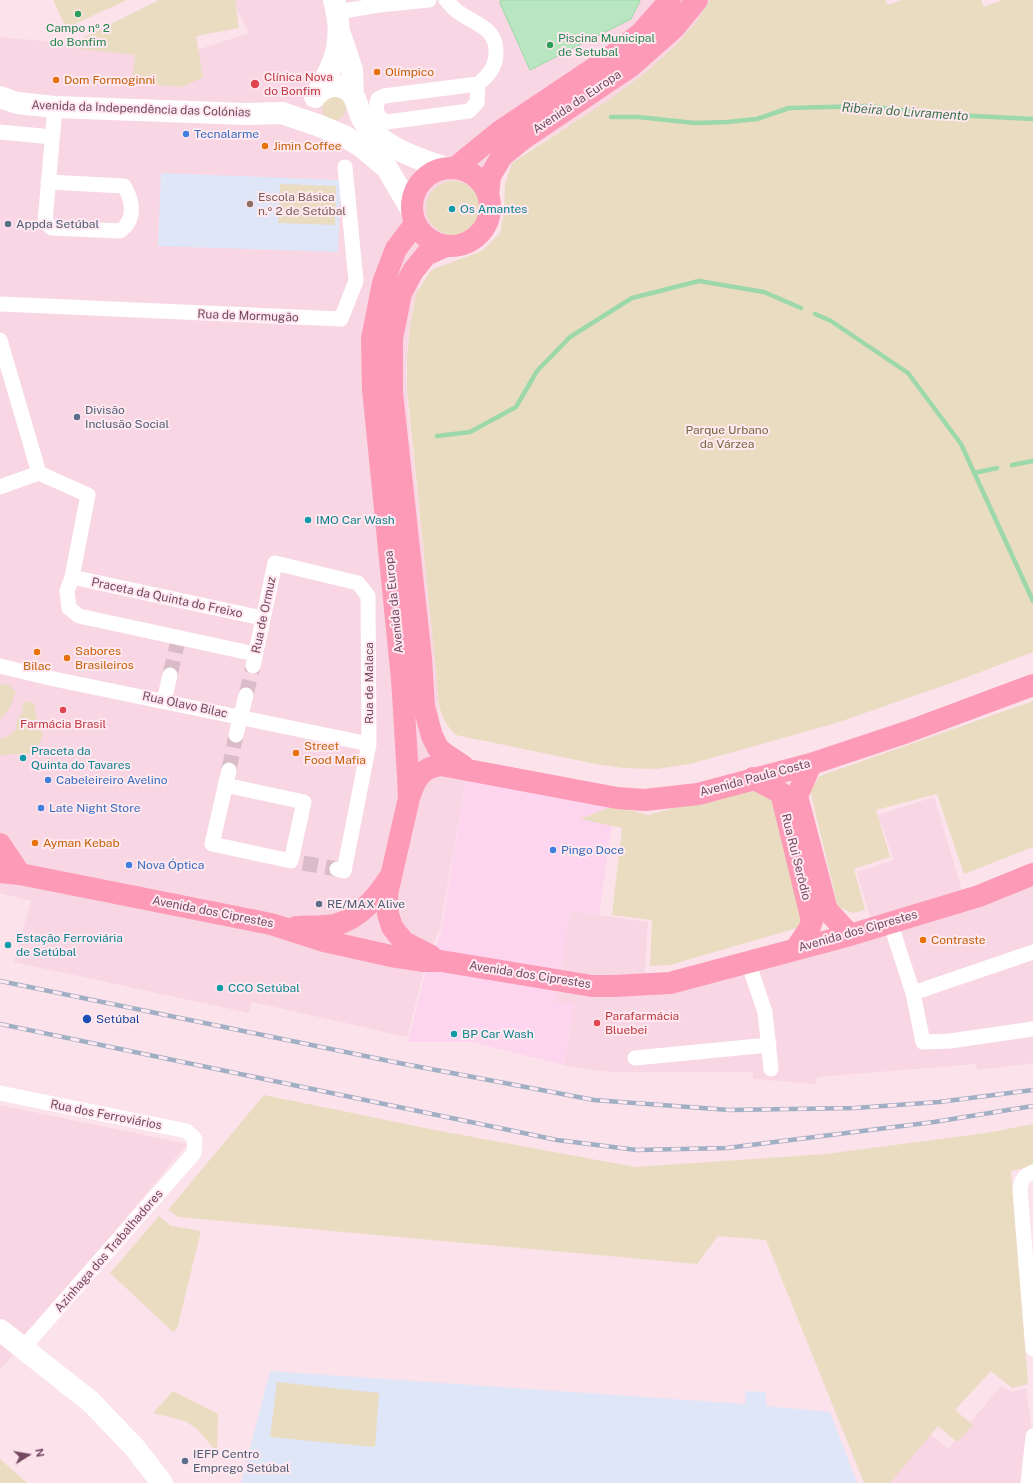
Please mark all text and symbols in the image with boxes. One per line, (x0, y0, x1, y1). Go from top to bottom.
marker: Campo nº 2 do Bonfim (73, 9, 83, 19)
place label: Campo nº 2 do Bonfim (46, 21, 110, 49)
place label: Piscina Municipal de Setubal (558, 31, 655, 59)
marker: Piscina Municipal de Setubal (545, 40, 555, 50)
place label: Olímpico (385, 65, 434, 79)
marker: Olímpico (372, 67, 382, 77)
street label: Avenida da Europa (530, 67, 624, 137)
place label: Clínica Nova do Bonfim (264, 70, 333, 98)
place label: Dom Formoginni (64, 73, 155, 87)
marker: Dom Formoginni (51, 75, 61, 85)
marker: Clínica Nova do Bonfim (249, 78, 261, 90)
street label: Avenida da Independência das Colónias (31, 98, 251, 120)
water label: Ribeira do Livramento (841, 100, 969, 124)
place label: Tecnalarme (194, 127, 259, 141)
marker: Tecnalarme (181, 129, 191, 139)
place label: Jimin Coffee (273, 139, 341, 153)
marker: Jimin Coffee (260, 141, 270, 151)
place label: Escola Básica n.º 2 de Setúbal (258, 190, 346, 218)
marker: Escola Básica n.º 2 de Setúbal (245, 199, 255, 209)
place label: Os Amantes (460, 202, 527, 216)
marker: Os Amantes (447, 204, 457, 214)
place label: Appda Setúbal (16, 217, 99, 231)
marker: Appda Setúbal (3, 219, 13, 229)
street label: Rua de Mormugão (197, 307, 299, 325)
place label: Divisão Inclusão Social (85, 403, 169, 431)
marker: Divisão Inclusão Social (72, 412, 82, 422)
park label: Parque Urbano da Várzea (685, 423, 769, 451)
place label: IMO Car Wash (316, 513, 395, 527)
marker: IMO Car Wash (303, 515, 313, 525)
street label: Avenida da Europa (381, 550, 407, 654)
street label: Praceta da Quinta do Freixo (90, 575, 244, 621)
street label: Rua de Ormuz (249, 575, 279, 655)
street label: Rua de Malaca (362, 642, 376, 724)
place label: Sabores Brasileiros (75, 644, 134, 672)
marker: Bilac (32, 647, 42, 657)
marker: Sabores Brasileiros (62, 653, 72, 663)
place label: Bilac (23, 659, 51, 673)
street label: Rua Olavo Bilac (141, 689, 229, 721)
marker: Farmácia Brasil (58, 705, 68, 715)
place label: Farmácia Brasil (20, 717, 106, 731)
place label: Street Food Mafia (304, 739, 366, 767)
place label: Praceta da Quinta do Tavares (31, 744, 131, 772)
marker: Street Food Mafia (291, 748, 301, 758)
marker: Praceta da Quinta do Tavares (18, 753, 28, 763)
street label: Avenida Paula Costa (698, 756, 812, 800)
place label: Cabeleireiro Avelino (56, 773, 168, 787)
marker: Cabeleireiro Avelino (43, 775, 53, 785)
place label: Late Night Store (49, 801, 141, 815)
marker: Late Night Store (36, 803, 46, 813)
street label: Rua Rui Serôdio (778, 812, 814, 902)
place label: Ayman Kebab (43, 836, 120, 850)
marker: Ayman Kebab (30, 838, 40, 848)
place label: Pingo Doce (561, 843, 624, 857)
marker: Pingo Doce (548, 845, 558, 855)
place label: Nova Óptica (137, 858, 204, 872)
marker: Nova Óptica (124, 860, 134, 870)
street label: Avenida dos Ciprestes (151, 893, 275, 931)
place label: RE/MAX Alive (327, 897, 405, 911)
marker: RE/MAX Alive (314, 899, 324, 909)
street label: Avenida dos Ciprestes (797, 907, 919, 955)
place label: Estação Ferroviária de Setúbal (16, 931, 123, 959)
place label: Contraste (931, 933, 986, 947)
marker: Contraste (918, 935, 928, 945)
marker: Estação Ferroviária de Setúbal (3, 940, 13, 950)
street label: Avenida dos Ciprestes (468, 958, 592, 992)
place label: CCO Setúbal (228, 981, 300, 995)
marker: CCO Setúbal (215, 983, 225, 993)
place label: Parafarmácia Bluebei (605, 1009, 679, 1037)
place label: Setúbal (96, 1012, 140, 1026)
marker: Setúbal (81, 1013, 93, 1025)
marker: Parafarmácia Bluebei (592, 1018, 602, 1028)
place label: BP Car Wash (462, 1027, 534, 1041)
marker: BP Car Wash (449, 1029, 459, 1039)
street label: Rua dos Ferroviários (49, 1097, 163, 1133)
street label: Azinhaga dos Trabalhadores (52, 1187, 166, 1315)
north arrow (8, 1435, 48, 1475)
text: N (33, 1447, 46, 1458)
place label: IEFP Centro Emprego Setúbal (193, 1447, 290, 1475)
marker: IEFP Centro Emprego Setúbal (180, 1456, 190, 1466)

